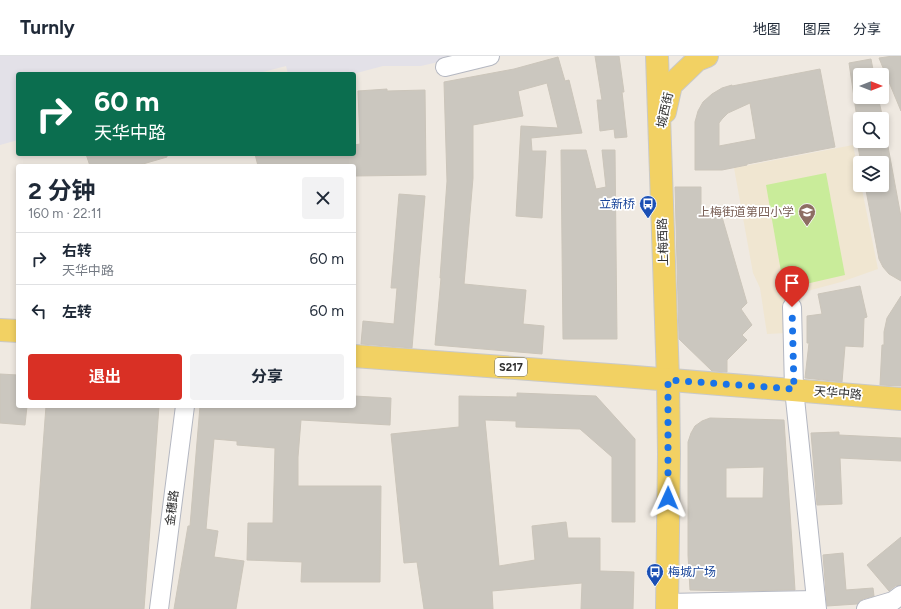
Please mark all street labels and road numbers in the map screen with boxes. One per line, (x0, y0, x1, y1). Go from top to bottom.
street label: 城西街 (654, 91, 676, 129)
street label: 上梅西路 (655, 218, 671, 266)
road number: S217 (495, 358, 527, 376)
street label: 天华中路 (813, 384, 863, 402)
street label: 金穗路 (163, 489, 181, 527)

